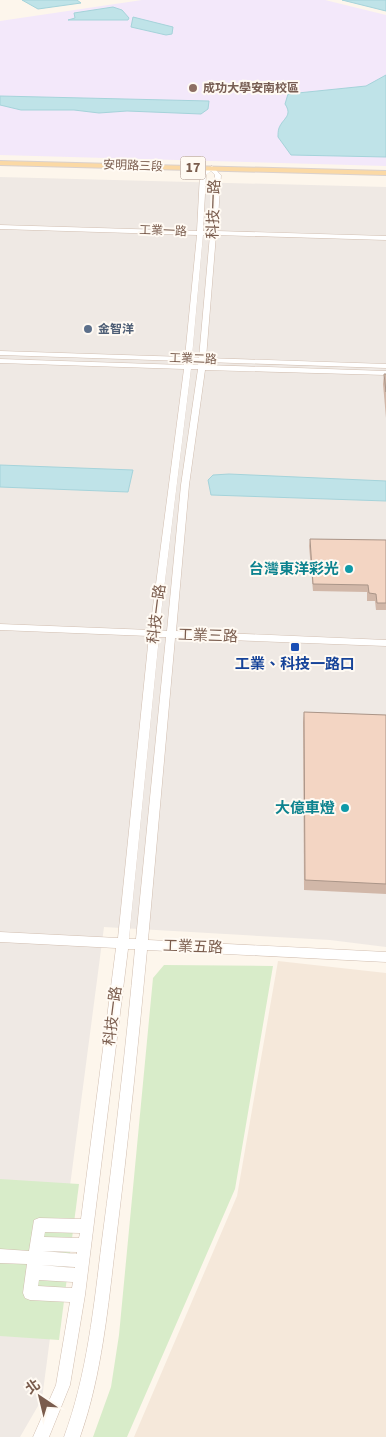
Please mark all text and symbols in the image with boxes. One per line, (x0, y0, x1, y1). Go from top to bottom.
place label: 成功大學安南校區 (203, 80, 299, 97)
marker: 成功大學安南校區 (187, 82, 199, 94)
street label: 安明路三段 (103, 156, 163, 176)
road number: 17 (180, 156, 206, 180)
street label: 科技一路 (202, 179, 226, 239)
street label: 工業一路 (139, 222, 187, 240)
place label: 金智洋 (98, 321, 134, 338)
marker: 金智洋 (82, 323, 94, 335)
street label: 工業二路 (169, 350, 217, 368)
place label: 台灣東洋彩光 (249, 559, 339, 580)
marker: 台灣東洋彩光 (343, 563, 355, 575)
street label: 科技一路 (143, 583, 171, 645)
street label: 工業三路 (178, 624, 238, 648)
marker: 工業、科技一路口 (289, 641, 301, 653)
place label: 工業、科技一路口 (235, 654, 355, 675)
place label: 大億車燈 (275, 798, 335, 819)
marker: 大億車燈 (339, 802, 351, 814)
street label: 工業五路 (163, 935, 223, 959)
street label: 科技一路 (99, 985, 127, 1047)
north arrow (15, 1372, 65, 1422)
text: 北 (22, 1375, 45, 1399)

